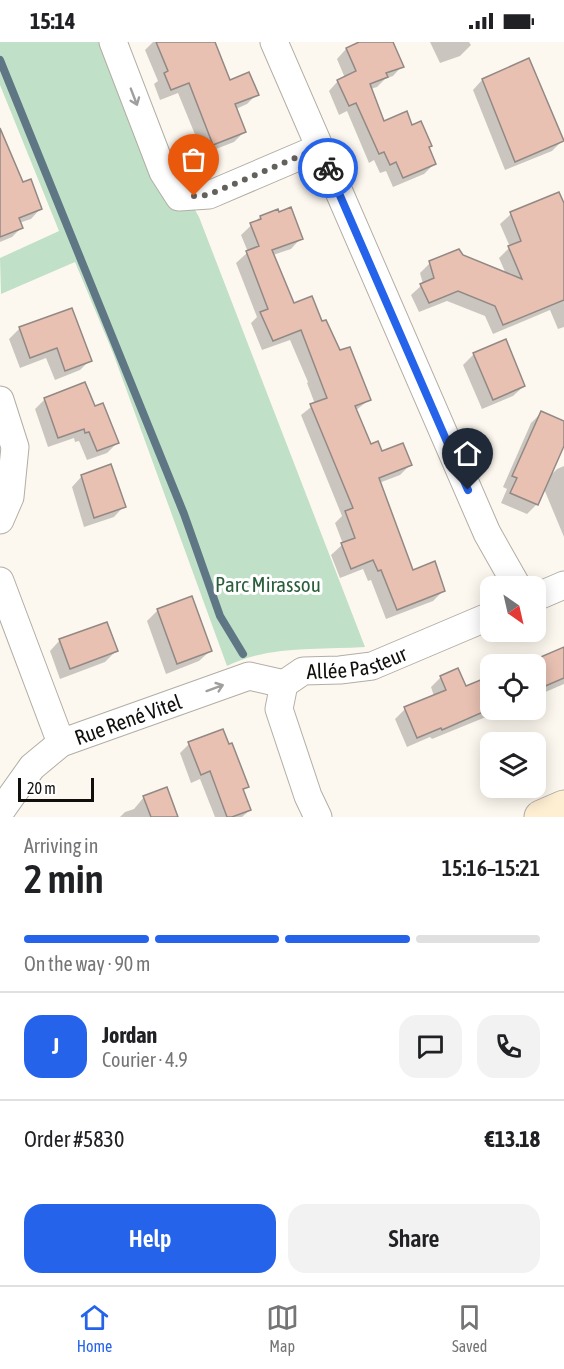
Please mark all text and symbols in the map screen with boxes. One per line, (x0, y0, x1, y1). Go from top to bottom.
text: 15:14 (30, 8, 75, 34)
one-way arrow (129, 87, 140, 105)
pin (168, 134, 219, 196)
courier (298, 138, 358, 198)
icon: bag (177, 143, 210, 176)
icon: bike (312, 152, 345, 185)
pin (442, 428, 493, 490)
icon: home (451, 437, 484, 470)
park label: Parc Mirassou (215, 572, 321, 596)
north arrow (480, 576, 546, 642)
map controls (480, 576, 546, 798)
street label: Allée Pasteur (306, 641, 411, 683)
button: locate (480, 654, 546, 720)
one-way arrow (206, 681, 224, 692)
street label: Rue René Vitel (71, 689, 185, 749)
button: layers (480, 732, 546, 798)
scale bar (18, 775, 94, 802)
text: 20 m (27, 779, 56, 797)
text: Arriving in (24, 834, 98, 857)
text: 15:16–15:21 (442, 855, 540, 881)
text: 2 min (24, 857, 104, 901)
text: On the way · 90 m (24, 952, 150, 975)
button: chat (399, 1015, 462, 1078)
button: phone (477, 1015, 540, 1078)
text: Jordan (102, 1022, 157, 1048)
text: J (52, 1033, 59, 1059)
text: Courier · 4.9 (102, 1048, 188, 1071)
text: Order #5830 (24, 1126, 124, 1152)
text: €13.18 (485, 1126, 540, 1152)
button: Help (24, 1204, 276, 1273)
button: Share (288, 1204, 540, 1273)
tab: Home (77, 1301, 112, 1355)
tab: Map (266, 1301, 299, 1355)
tab: Saved (452, 1301, 487, 1355)

